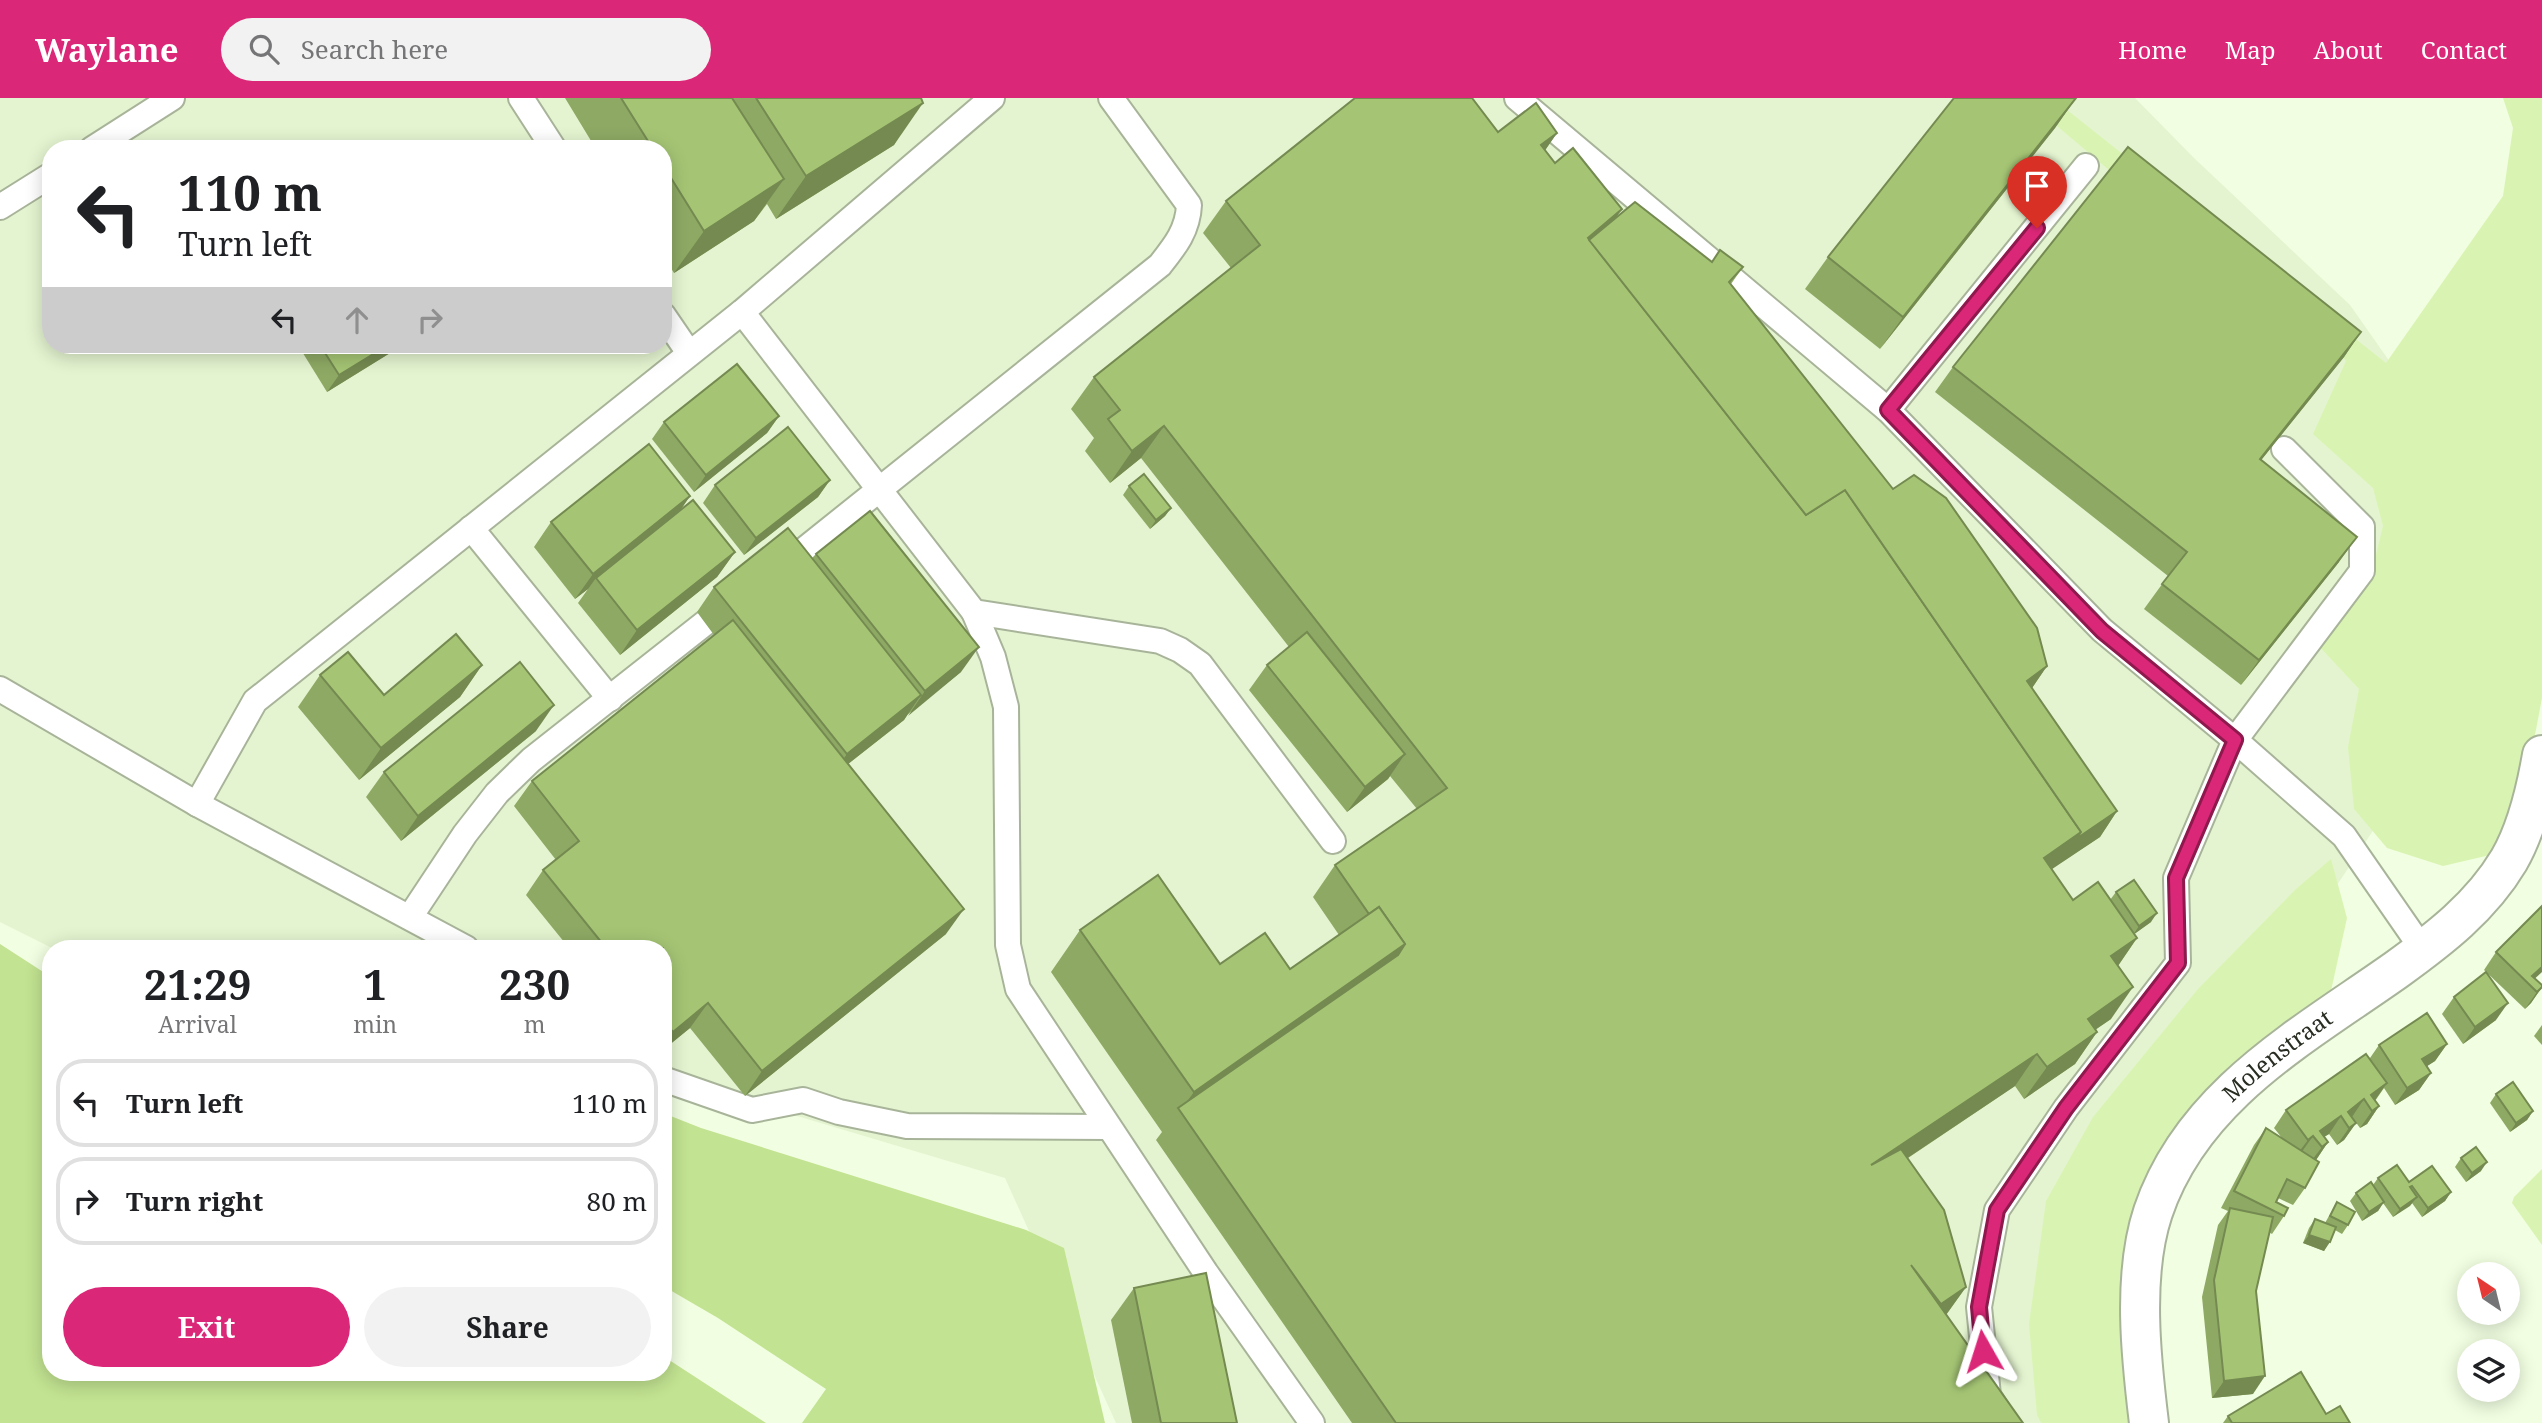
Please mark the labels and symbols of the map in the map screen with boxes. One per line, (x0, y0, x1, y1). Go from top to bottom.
pin (2007, 156, 2067, 228)
street label: Molenstraat (2215, 1001, 2338, 1108)
north arrow (2457, 1262, 2520, 1325)
position arrow (1946, 1314, 2020, 1388)

